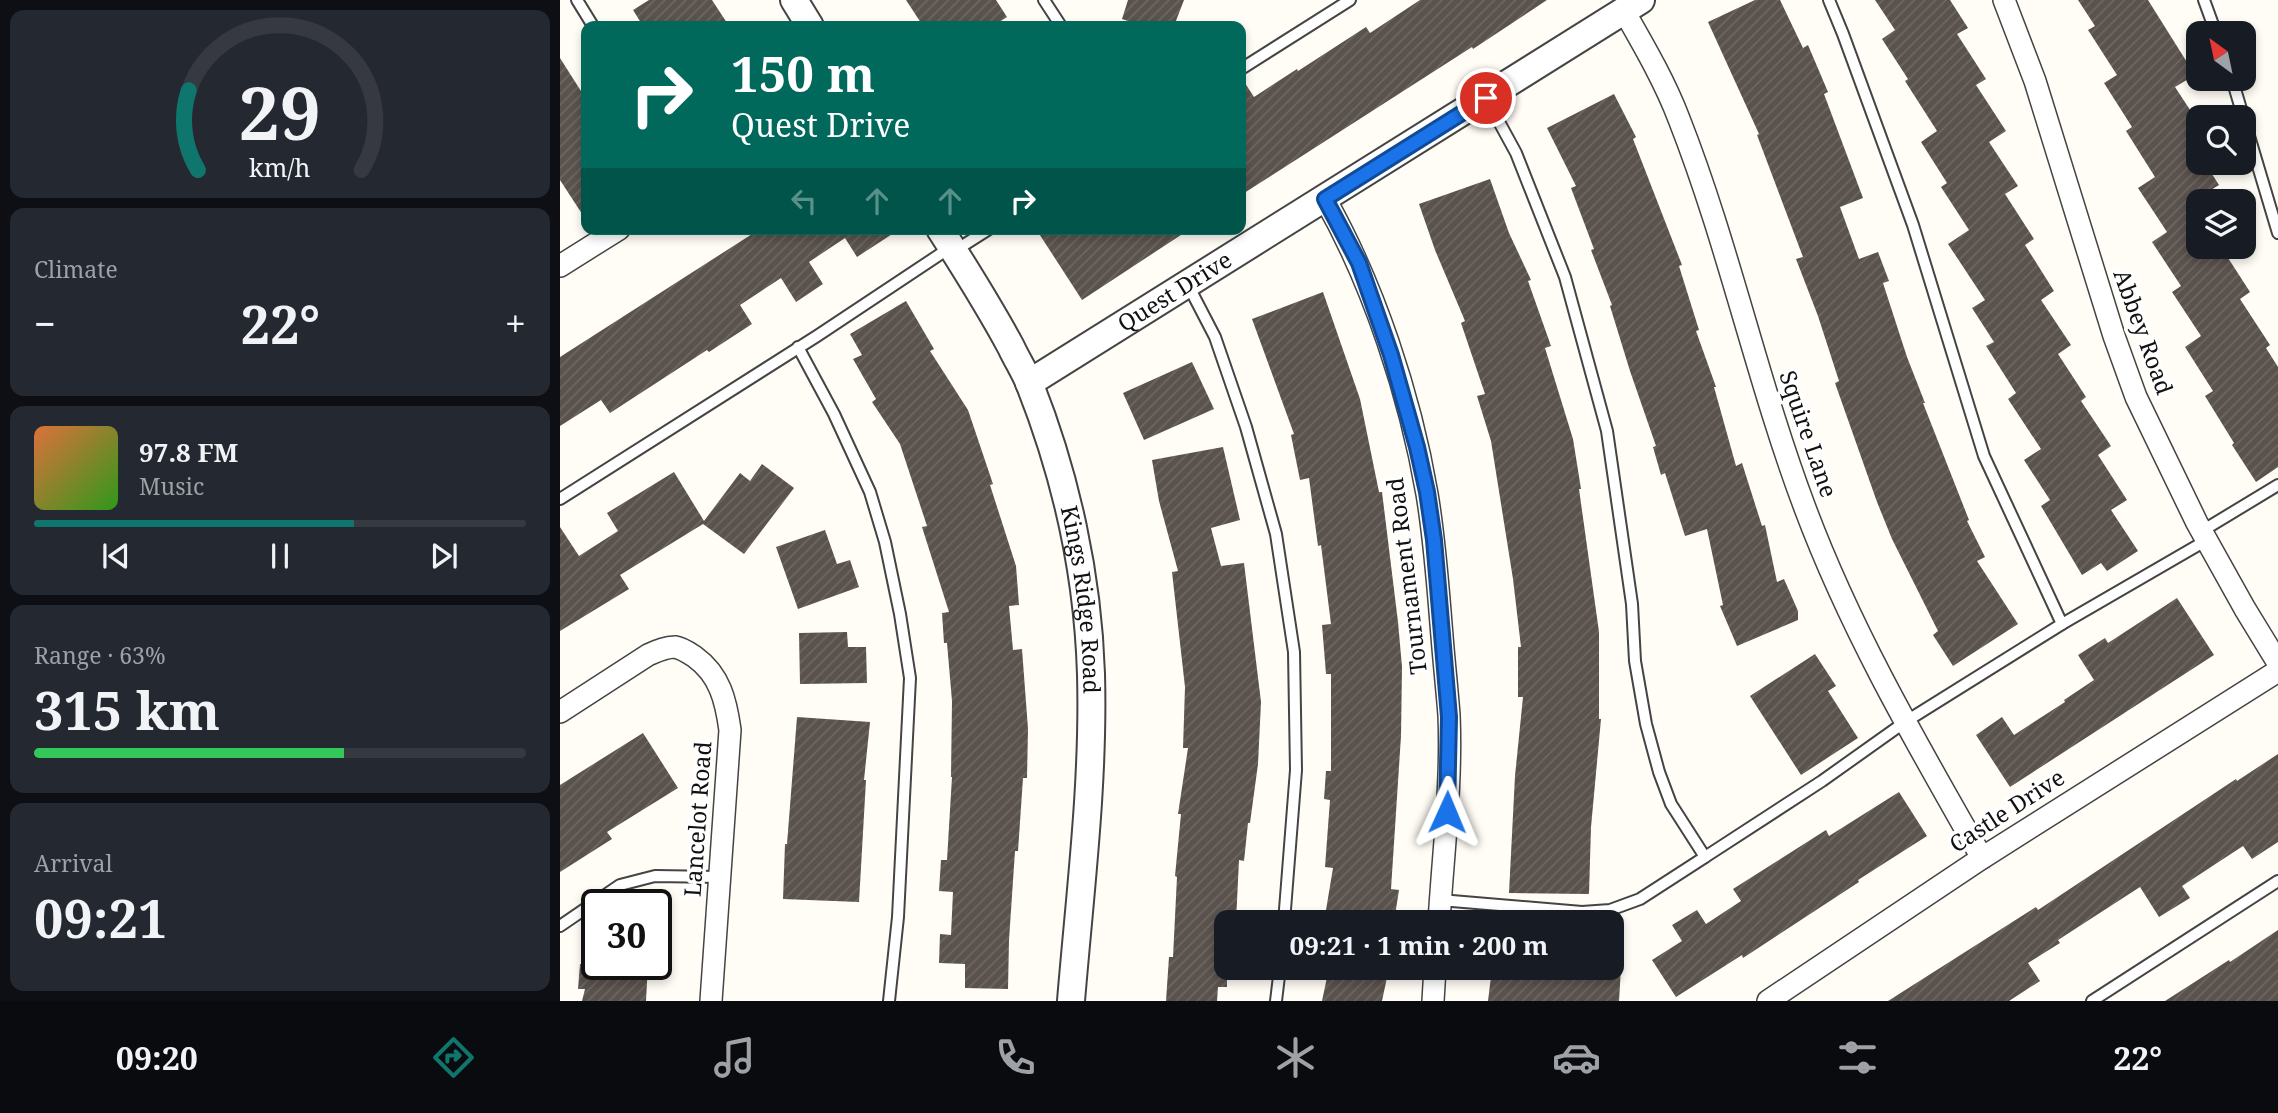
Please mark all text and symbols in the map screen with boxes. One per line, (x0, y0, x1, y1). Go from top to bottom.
north arrow (2186, 21, 2256, 91)
map controls (2186, 21, 2256, 259)
text: 150 m (731, 40, 875, 106)
icon: right (616, 49, 707, 140)
text: 29 (239, 62, 321, 161)
pin (1456, 68, 1516, 128)
icon: arrive (1467, 79, 1505, 117)
text: Quest Drive (731, 103, 910, 146)
button: search (2186, 105, 2256, 175)
text: km/h (249, 150, 311, 184)
icon: left (785, 182, 823, 220)
icon: ahead (858, 182, 896, 220)
icon: ahead (931, 182, 969, 220)
icon: right (1004, 182, 1042, 220)
button: layers (2186, 189, 2256, 259)
street label: Quest Drive (1111, 243, 1237, 339)
text: Climate (34, 253, 118, 285)
street label: Abbey Road (2106, 265, 2181, 399)
text: 22° (241, 288, 320, 359)
text: − (34, 297, 56, 349)
text: + (505, 297, 526, 349)
street label: Squire Lane (1772, 366, 1846, 501)
text: 97.8 FM (139, 434, 238, 470)
text: Music (139, 470, 204, 502)
street label: Tournament Road (1378, 476, 1434, 676)
street label: Kings Ridge Road (1054, 502, 1108, 694)
icon: previous (97, 537, 135, 575)
icon: pause (261, 537, 299, 575)
icon: next (425, 537, 463, 575)
text: Range · 63% (34, 639, 166, 671)
text: 315 km (34, 674, 220, 745)
street label: Lancelot Road (676, 740, 718, 898)
street label: Castle Drive (1943, 761, 2070, 859)
position arrow (1410, 775, 1484, 849)
text: Arrival (34, 847, 113, 879)
text: 09:21 (34, 882, 167, 953)
speed limit sign: 30 (581, 889, 672, 980)
text: 09:21 · 1 min · 200 m (1289, 927, 1549, 963)
icon: directions (429, 1033, 478, 1082)
icon: music (710, 1033, 759, 1082)
icon: phone (991, 1033, 1040, 1082)
icon: climate (1271, 1033, 1320, 1082)
icon: car (1552, 1033, 1601, 1082)
icon: filters (1833, 1033, 1882, 1082)
text: 09:20 (116, 1036, 198, 1079)
text: 22° (2113, 1036, 2162, 1079)

